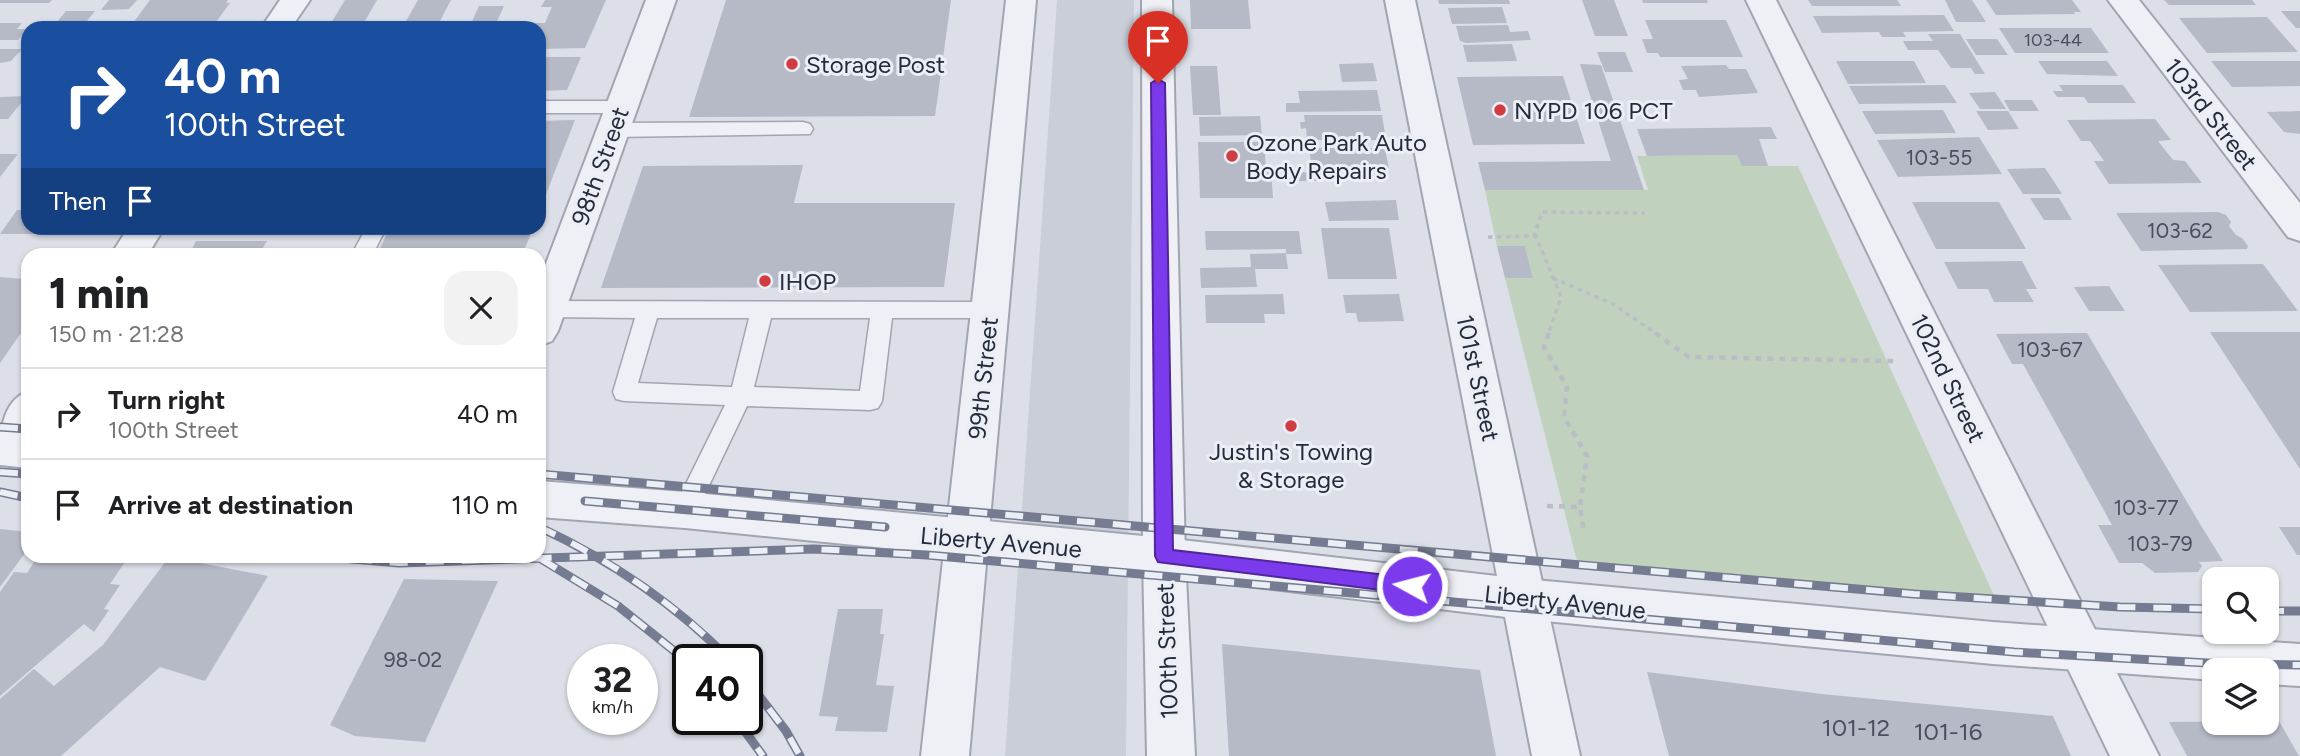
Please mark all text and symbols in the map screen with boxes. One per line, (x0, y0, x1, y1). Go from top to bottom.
pin (1128, 11, 1188, 83)
icon: arrive (1139, 22, 1177, 60)
house number: 103-44 (2024, 29, 2082, 51)
text: 40 m (164, 46, 281, 105)
icon: right (49, 49, 140, 140)
place label: Storage Post (806, 50, 945, 79)
street label: 103rd Street (2158, 52, 2264, 176)
marker: Storage Post (784, 56, 800, 72)
place label: NYPD 106 PCT (1514, 96, 1673, 125)
marker: NYPD 106 PCT (1492, 102, 1508, 118)
street label: 98th Street (565, 103, 635, 229)
text: 100th Street (164, 106, 346, 144)
place label: Ozone Park Auto Body Repairs (1246, 128, 1427, 185)
house number: 103-55 (1906, 145, 1972, 170)
marker: Ozone Park Auto Body Repairs (1224, 148, 1240, 164)
icon: arrive (121, 182, 159, 220)
text: Then (49, 185, 107, 217)
house number: 103-62 (2147, 218, 2213, 243)
place label: IHOP (779, 267, 836, 296)
text: 1 min (49, 268, 149, 319)
button: close (444, 271, 518, 345)
marker: IHOP (757, 273, 773, 289)
street label: 102nd Street (1904, 309, 1992, 447)
street label: 101st Street (1450, 312, 1506, 444)
street label: 99th Street (962, 315, 1004, 441)
text: 150 m · 21:28 (49, 320, 184, 348)
house number: 103-67 (2017, 337, 2083, 362)
text: Turn right (108, 384, 225, 416)
icon: right (49, 395, 87, 433)
text: 40 m (457, 398, 518, 430)
text: 100th Street (108, 416, 239, 444)
marker: Justin's Towing & Storage (1283, 418, 1299, 434)
place label: Justin's Towing & Storage (1209, 437, 1373, 494)
icon: arrive (49, 486, 87, 524)
text: Arrive at destination (108, 489, 353, 521)
text: 110 m (451, 489, 518, 521)
house number: 103-77 (2114, 495, 2178, 520)
street label: Liberty Avenue (919, 520, 1083, 564)
house number: 103-79 (2127, 531, 2193, 556)
position arrow (1375, 549, 1449, 623)
map controls (2202, 567, 2279, 735)
button: search (2202, 567, 2279, 644)
street label: Liberty Avenue (1483, 579, 1647, 625)
street label: 100th Street (1150, 582, 1184, 720)
speed limit sign: 40 (672, 644, 763, 735)
house number: 98-02 (384, 647, 442, 672)
button: layers (2202, 658, 2279, 735)
text: 32 (593, 659, 632, 701)
text: km/h (592, 696, 633, 718)
house number: 101-12 (1822, 713, 1890, 742)
house number: 101-16 (1914, 717, 1982, 746)

